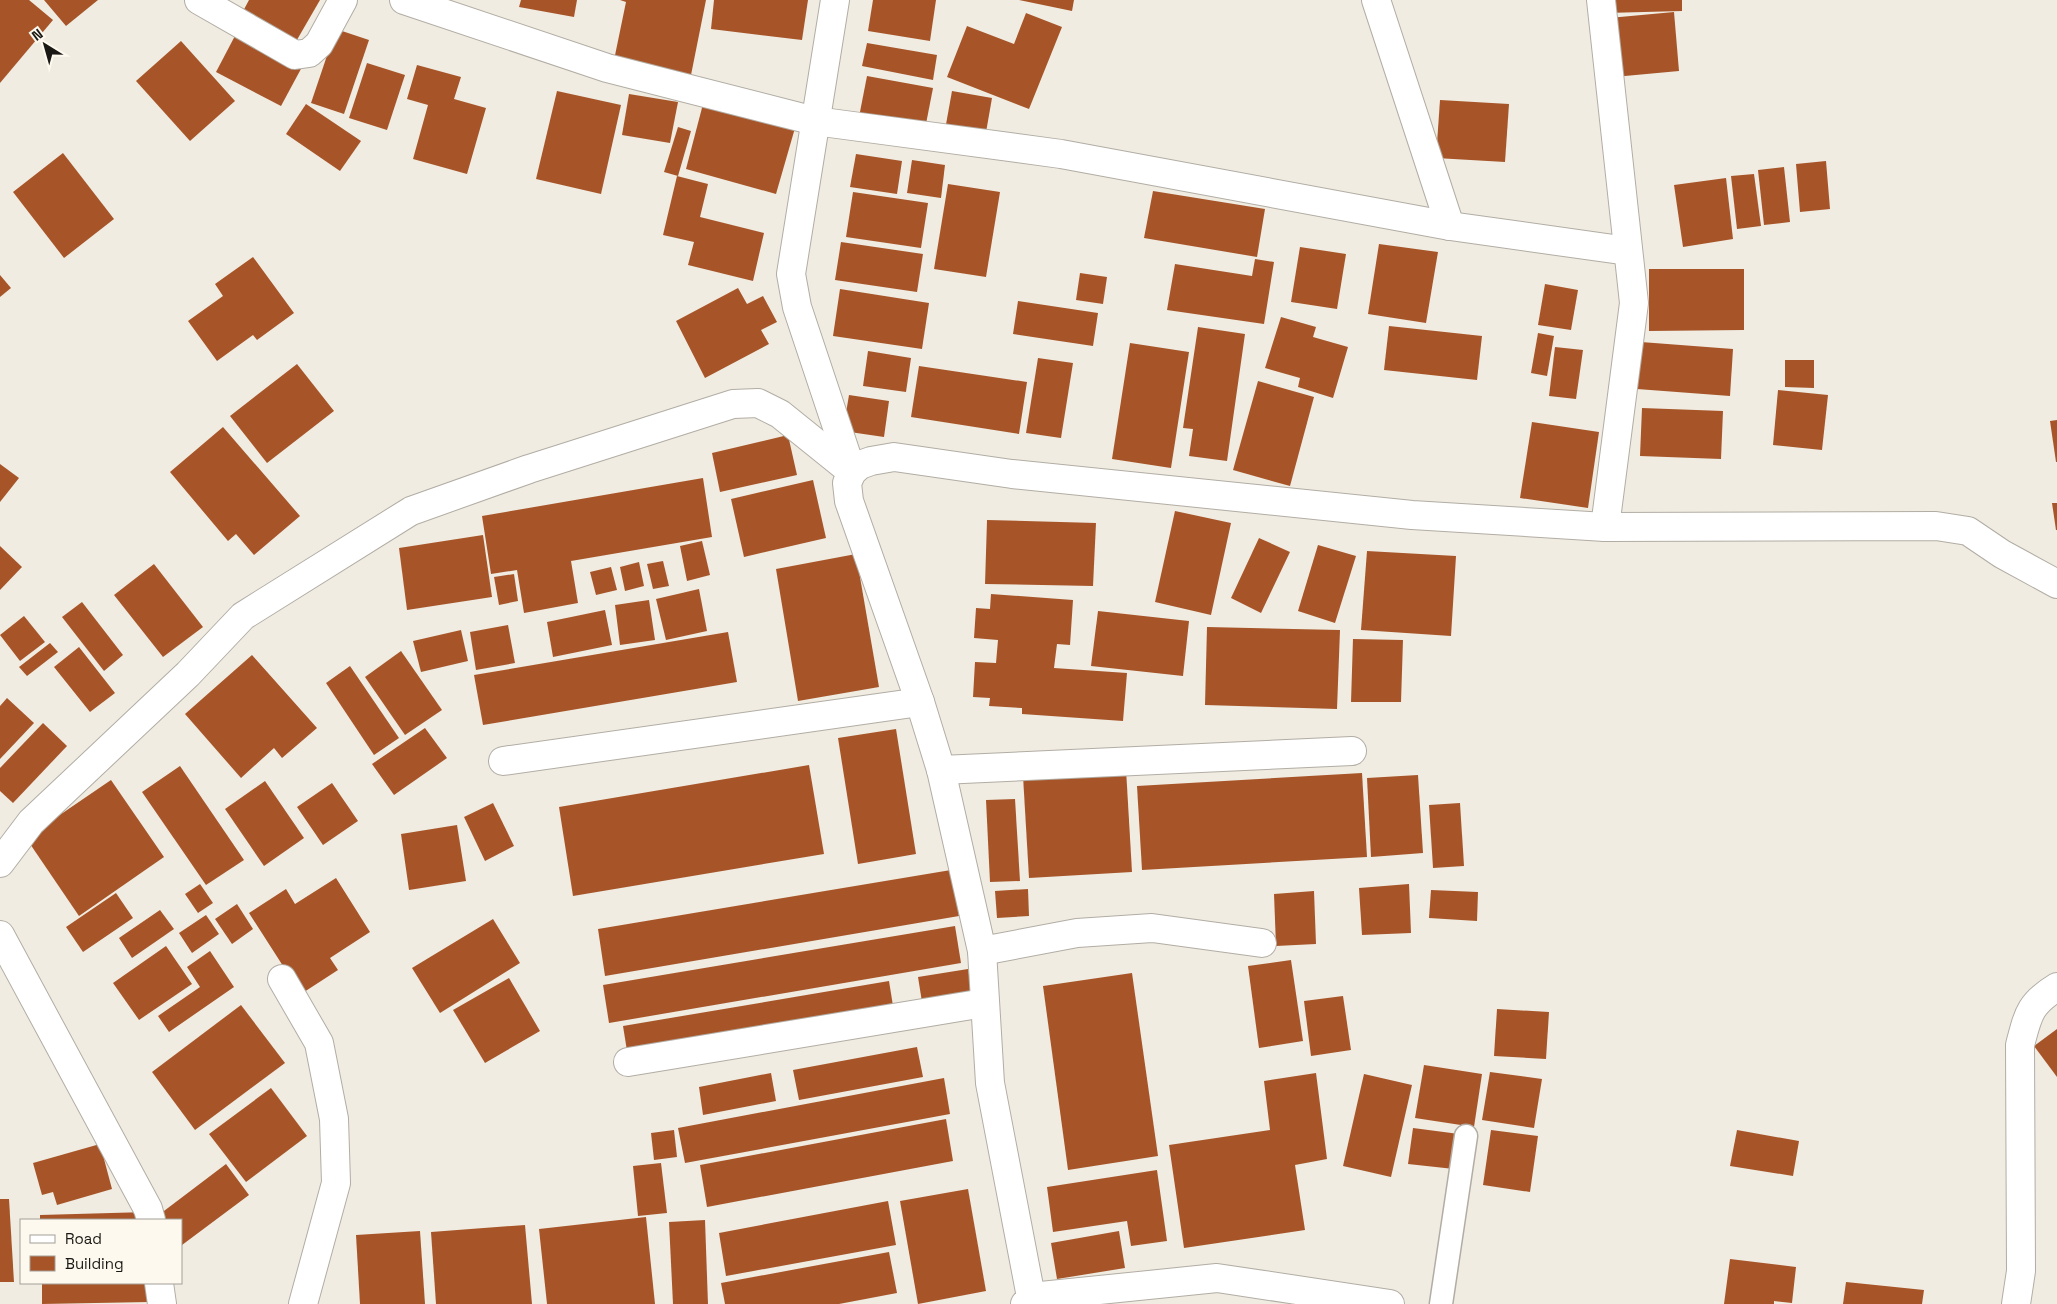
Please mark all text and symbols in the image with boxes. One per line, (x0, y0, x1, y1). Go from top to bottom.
north arrow (20, 20, 70, 70)
text: N (28, 25, 46, 45)
legend (20, 1219, 182, 1284)
text: Road (65, 1229, 102, 1248)
text: Building (65, 1254, 124, 1273)

